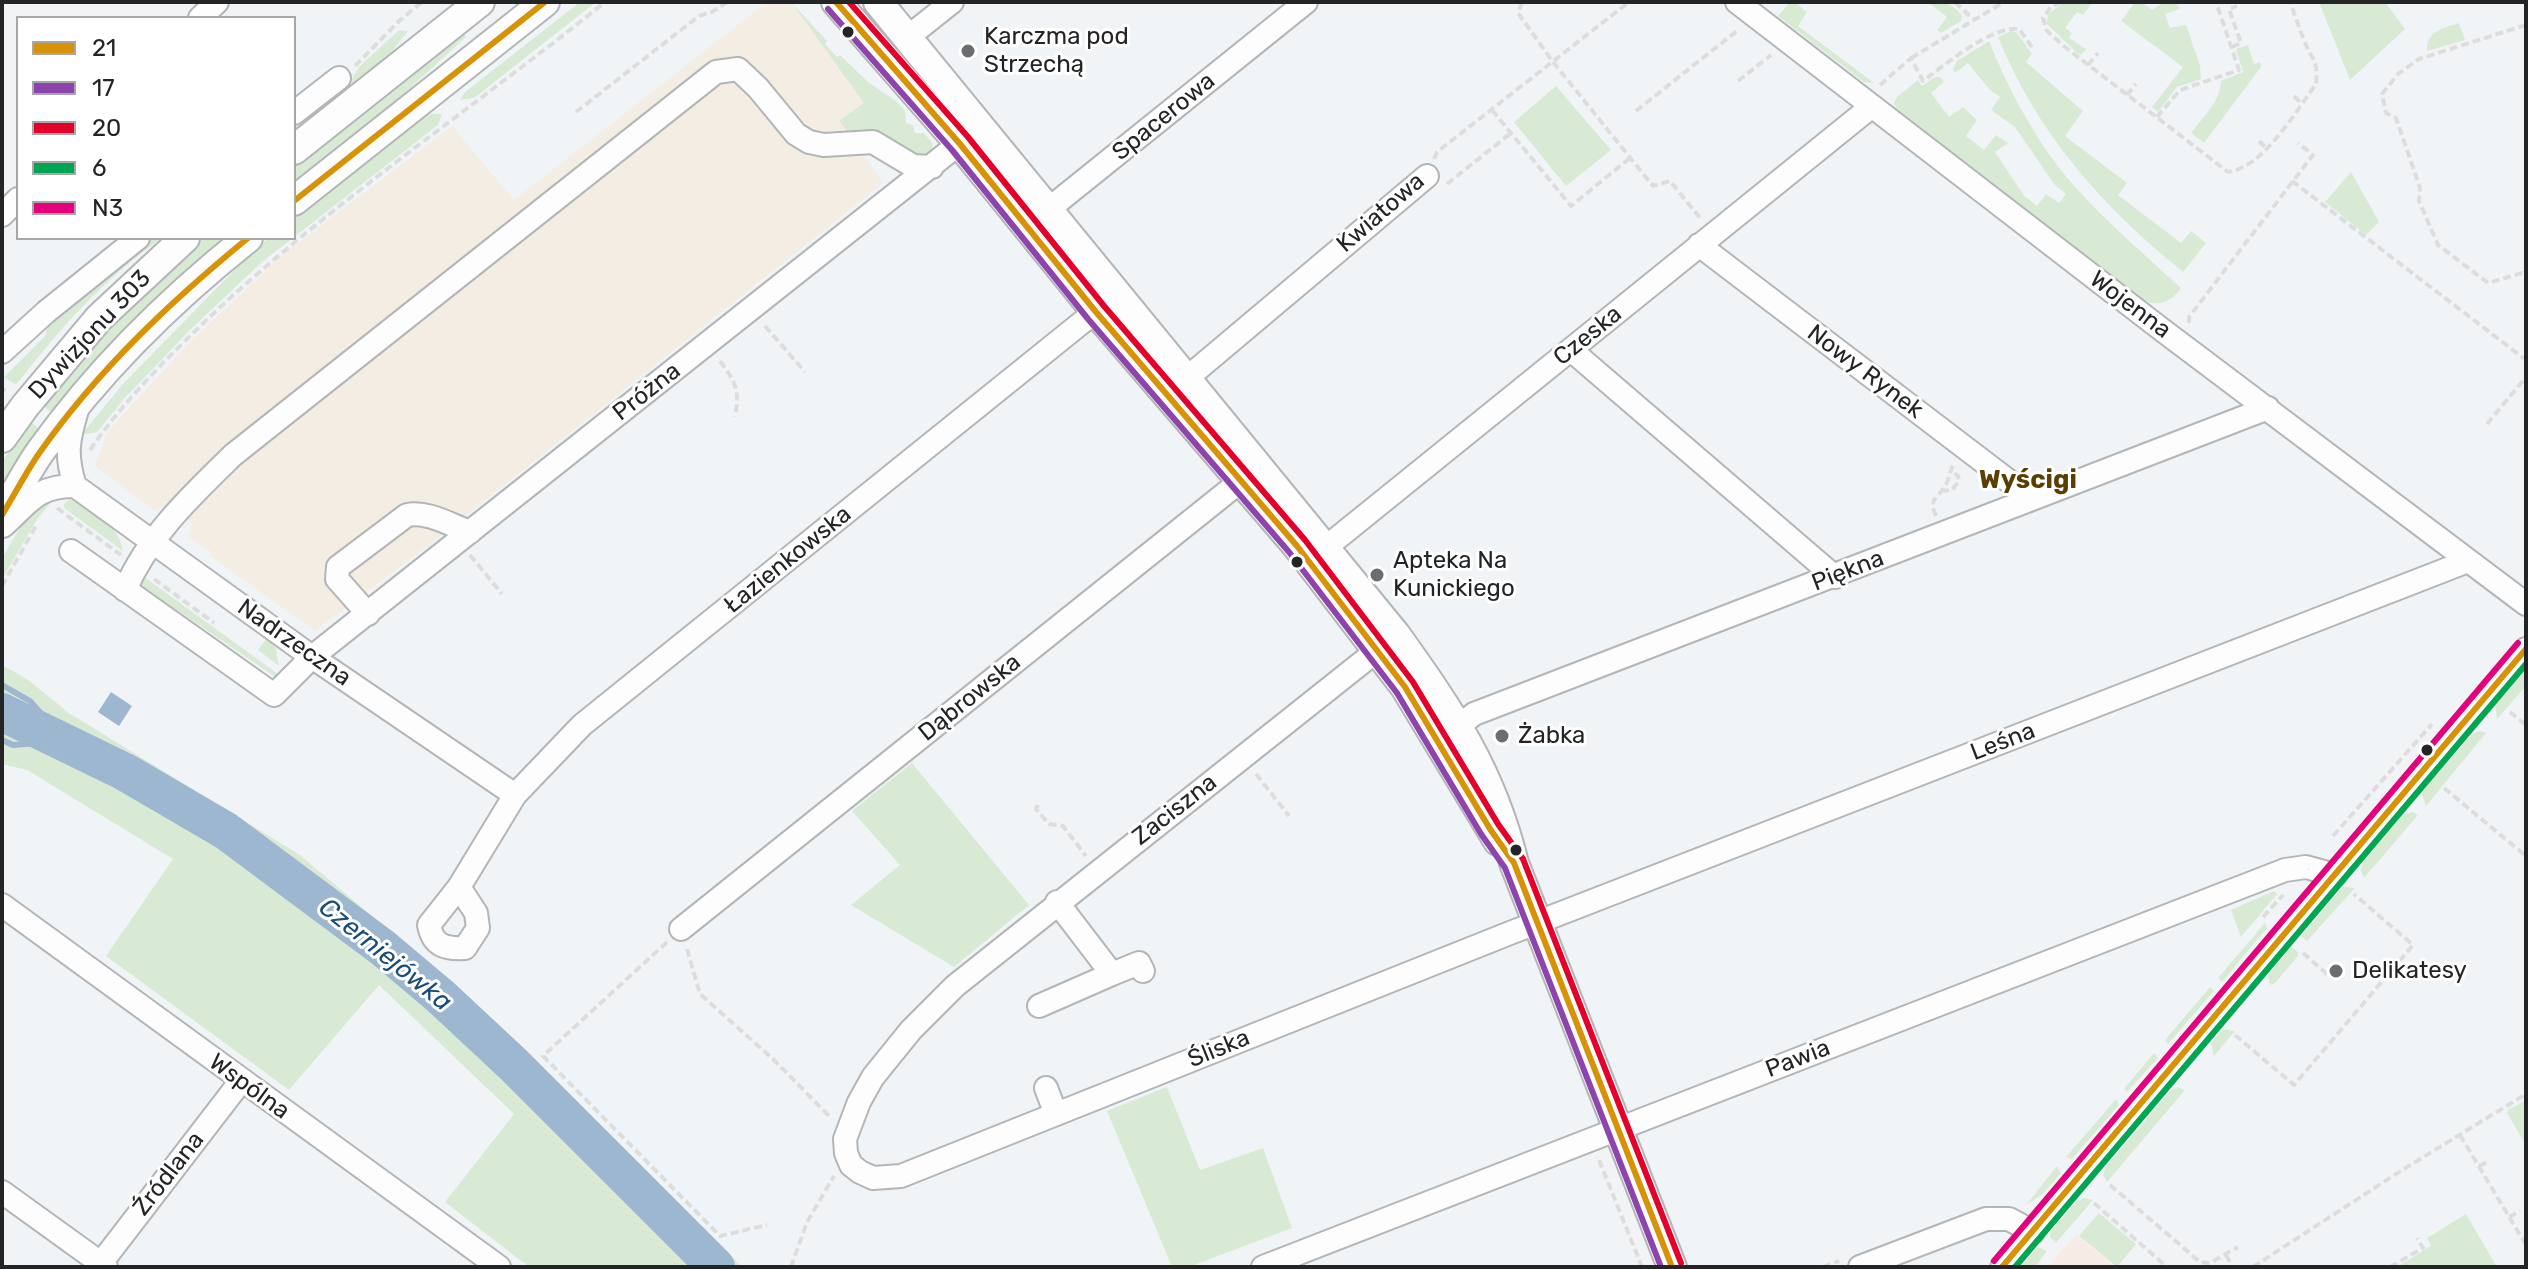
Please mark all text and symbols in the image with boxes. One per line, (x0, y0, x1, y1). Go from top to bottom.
legend (16, 16, 296, 240)
place label: Karczma pod Strzechą (984, 23, 1129, 79)
unlabelled marker (840, 24, 856, 40)
text: 21 (92, 34, 116, 62)
marker: Karczma pod Strzechą (959, 42, 977, 60)
street label: Spacerowa (1107, 67, 1221, 167)
text: 17 (92, 74, 115, 102)
text: 20 (92, 114, 121, 142)
text: 6 (92, 154, 106, 182)
street label: Kwiatowa (1331, 167, 1431, 259)
text: N3 (92, 194, 123, 222)
street label: Dywizjonu 303 (23, 265, 157, 405)
street label: Wojenna (2084, 265, 2176, 345)
street label: Czeska (1548, 300, 1628, 372)
street label: Nowy Rynek (1801, 319, 1929, 425)
street label: Próżna (607, 357, 687, 427)
district label: Wyścigi (1979, 464, 2077, 496)
street label: Łazienkowska (719, 500, 857, 620)
street label: Piękna (1808, 544, 1888, 598)
place label: Apteka Na Kunickiego (1393, 547, 1515, 603)
unlabelled marker (1289, 554, 1305, 570)
marker: Apteka Na Kunickiego (1368, 566, 1386, 584)
street label: Nadrzeczna (232, 593, 356, 693)
street label: Dąbrowska (913, 648, 1027, 748)
street label: Leśna (1967, 717, 2039, 767)
place label: Żabka (1518, 722, 1585, 750)
marker: Żabka (1493, 727, 1511, 745)
unlabelled marker (2419, 742, 2435, 758)
street label: Zaciszna (1127, 768, 1223, 852)
unlabelled marker (1508, 842, 1524, 858)
water label: Czerniejówka (312, 892, 458, 1018)
place label: Delikatesy (2352, 957, 2467, 985)
marker: Delikatesy (2327, 962, 2345, 980)
street label: Śliska (1184, 1024, 1254, 1074)
street label: Pawia (1762, 1034, 1834, 1084)
street label: Wspólna (203, 1048, 295, 1126)
street label: Źródlana (127, 1126, 211, 1222)

